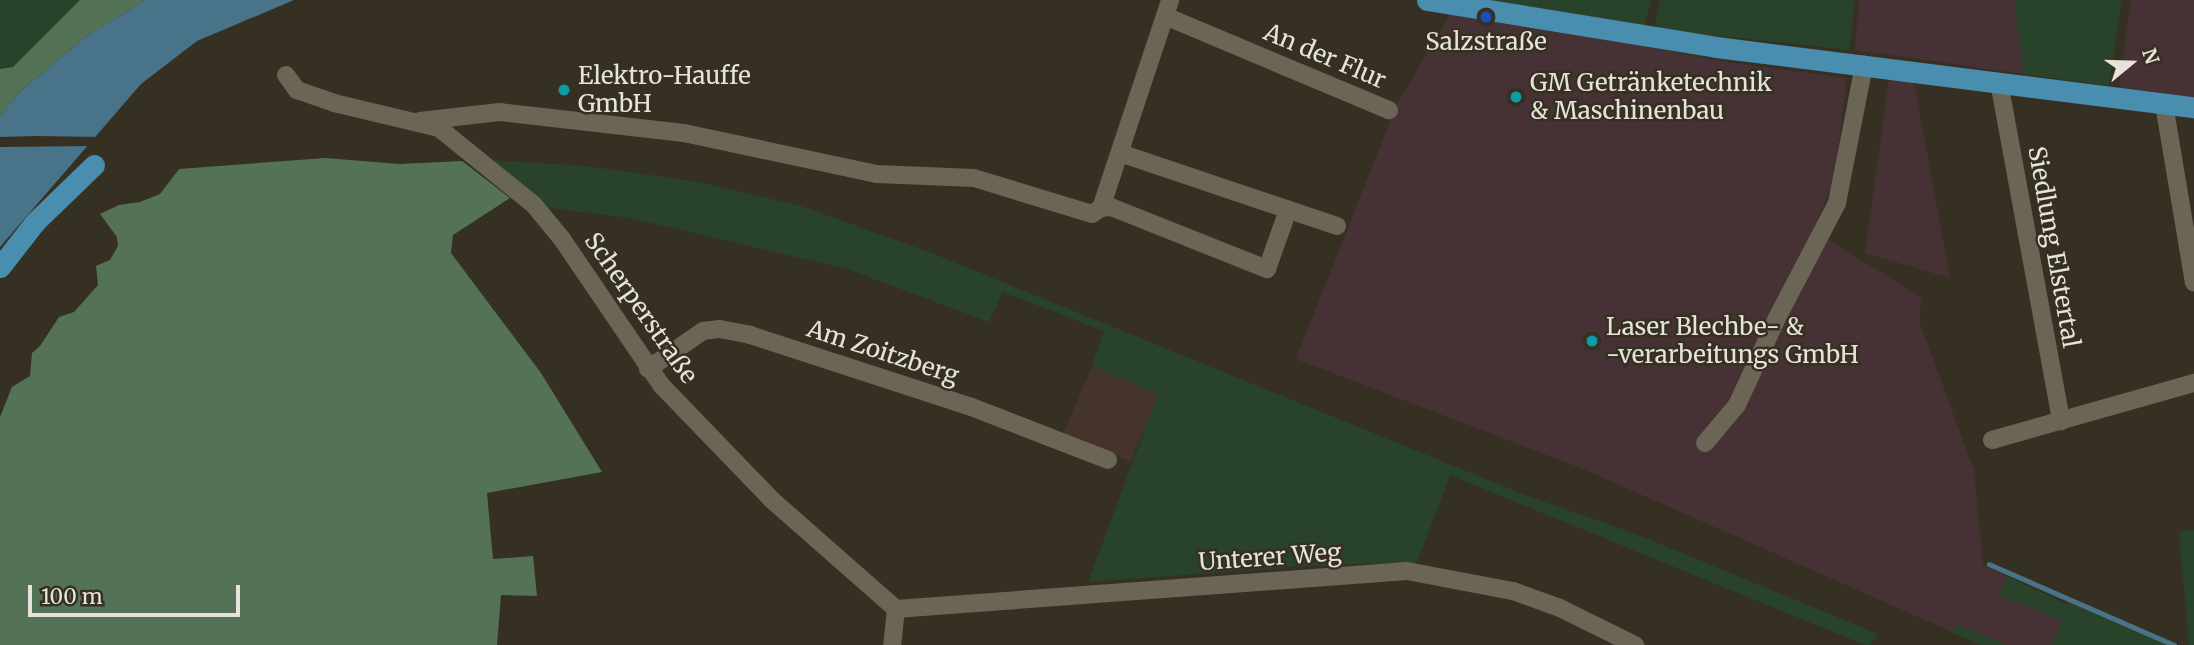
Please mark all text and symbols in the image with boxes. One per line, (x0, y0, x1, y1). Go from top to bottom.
marker: Salzstraße (1478, 9, 1494, 25)
street label: An der Flur (1260, 17, 1390, 95)
place label: Salzstraße (1425, 28, 1547, 56)
north arrow (2096, 28, 2166, 98)
text: N (2137, 45, 2165, 67)
place label: Elektro-Hauffe GmbH (578, 62, 751, 118)
place label: GM Getränketechnik & Maschinenbau (1530, 69, 1772, 125)
marker: Elektro-Hauffe GmbH (556, 82, 572, 98)
marker: GM Getränketechnik & Maschinenbau (1508, 89, 1524, 105)
street label: Siedlung Elstertal (2022, 144, 2086, 350)
street label: Scherperstraße (578, 227, 704, 389)
place label: Laser Blechbe- & -verarbeitungs GmbH (1606, 313, 1859, 369)
street label: Am Zoitzberg (803, 314, 963, 390)
marker: Laser Blechbe- & -verarbeitungs GmbH (1584, 333, 1600, 349)
street label: Unterer Weg (1197, 538, 1343, 576)
scale bar (32, 572, 243, 616)
text: 100 m (41, 583, 103, 610)

